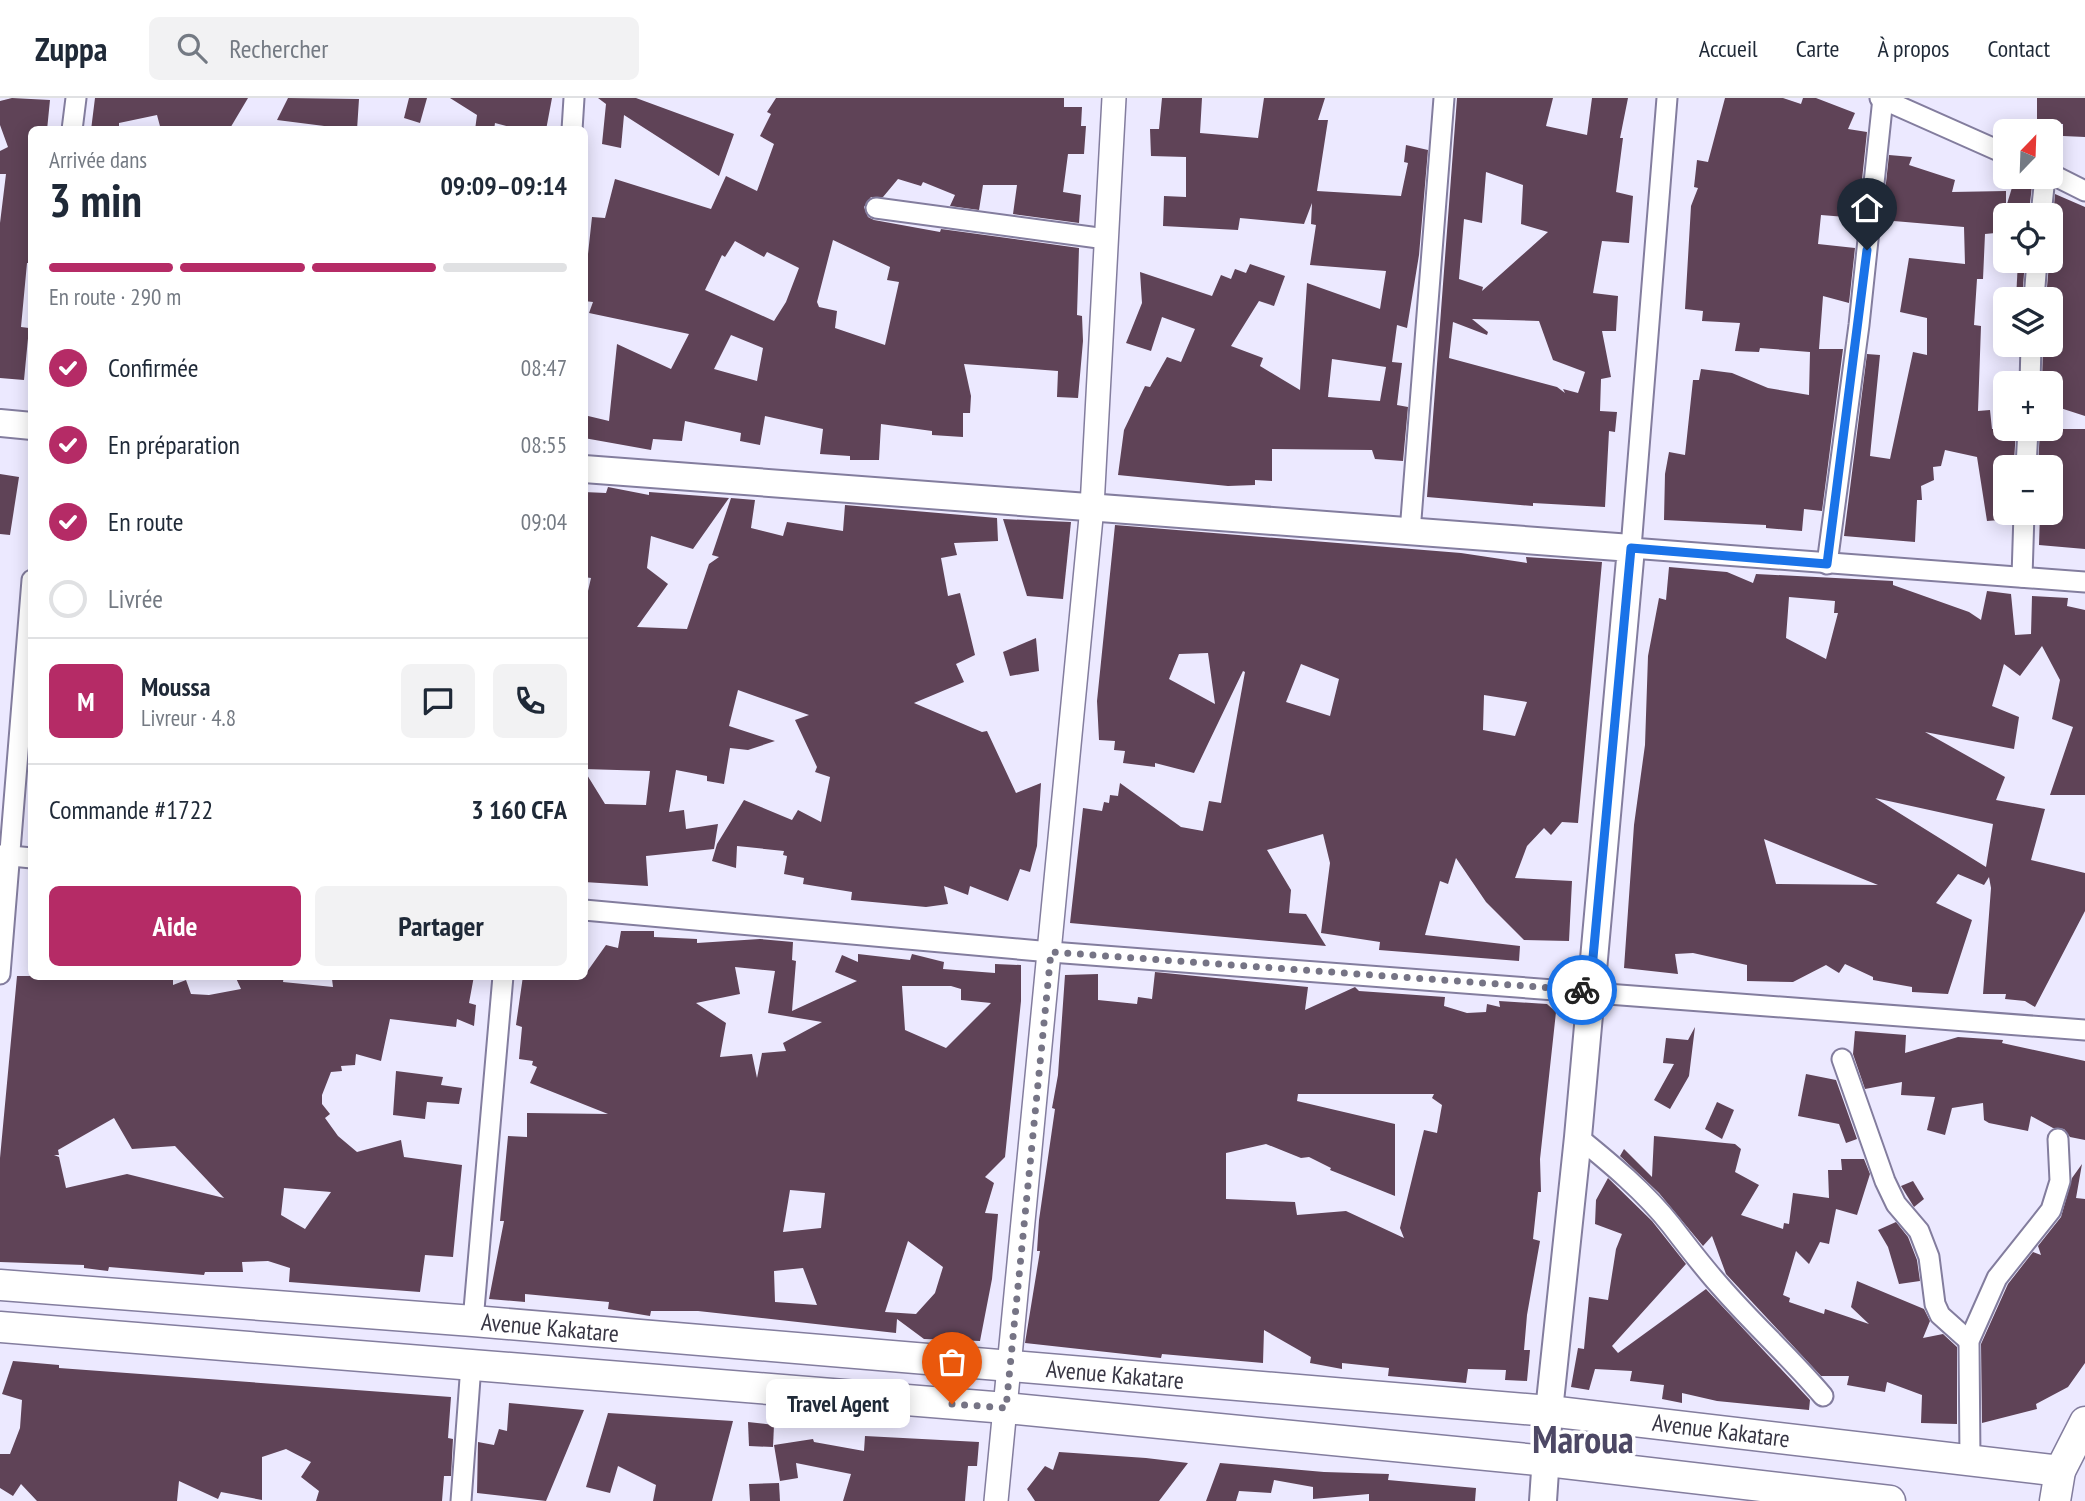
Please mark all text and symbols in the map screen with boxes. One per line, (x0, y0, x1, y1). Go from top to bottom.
search box (149, 17, 639, 80)
text: Zuppa (35, 27, 107, 70)
icon: search (173, 29, 211, 67)
text: Rechercher (229, 32, 328, 65)
text: Accueil (1699, 33, 1758, 64)
text: Carte (1796, 33, 1839, 64)
text: À propos (1877, 33, 1949, 64)
text: Contact (1987, 33, 2050, 64)
north arrow (1993, 119, 2063, 189)
map controls (1993, 119, 2063, 525)
text: Arrivée dans (49, 145, 147, 174)
text: 09:09–09:14 (440, 169, 567, 202)
text: 3 min (49, 170, 142, 230)
pin (1837, 178, 1897, 250)
icon: home (1848, 189, 1886, 227)
button: locate (1993, 203, 2063, 273)
text: En route · 290 m (49, 282, 181, 311)
button: layers (1993, 287, 2063, 357)
icon: check (49, 349, 87, 387)
text: Confirmée (108, 351, 199, 384)
text: 08:47 (521, 353, 567, 382)
button: + (1993, 371, 2063, 441)
icon: check (49, 426, 87, 464)
text: En préparation (108, 428, 240, 461)
text: 08:55 (521, 430, 567, 459)
button: − (1993, 455, 2063, 525)
icon: check (49, 503, 87, 541)
text: En route (108, 505, 183, 538)
text: 09:04 (521, 507, 567, 536)
text: Livrée (108, 582, 163, 615)
button: chat (401, 664, 475, 738)
button: phone (493, 664, 567, 738)
text: Moussa (141, 670, 210, 703)
text: M (77, 685, 95, 718)
text: Livreur · 4.8 (141, 703, 236, 732)
text: Commande #1722 (49, 793, 213, 826)
text: 3 160 CFA (471, 793, 567, 826)
button: Aide (49, 886, 301, 966)
button: Partager (315, 886, 567, 966)
courier (1547, 955, 1617, 1025)
icon: bike (1563, 971, 1601, 1009)
street label: Avenue Kakatare (480, 1306, 620, 1349)
pin (922, 1332, 982, 1404)
icon: bag (933, 1343, 971, 1381)
street label: Avenue Kakatare (1045, 1353, 1185, 1396)
callout: Travel Agent (766, 1380, 910, 1428)
text: Travel Agent (787, 1389, 889, 1418)
street label: Avenue Kakatare (1651, 1407, 1792, 1454)
district label: Maroua (1532, 1414, 1634, 1463)

